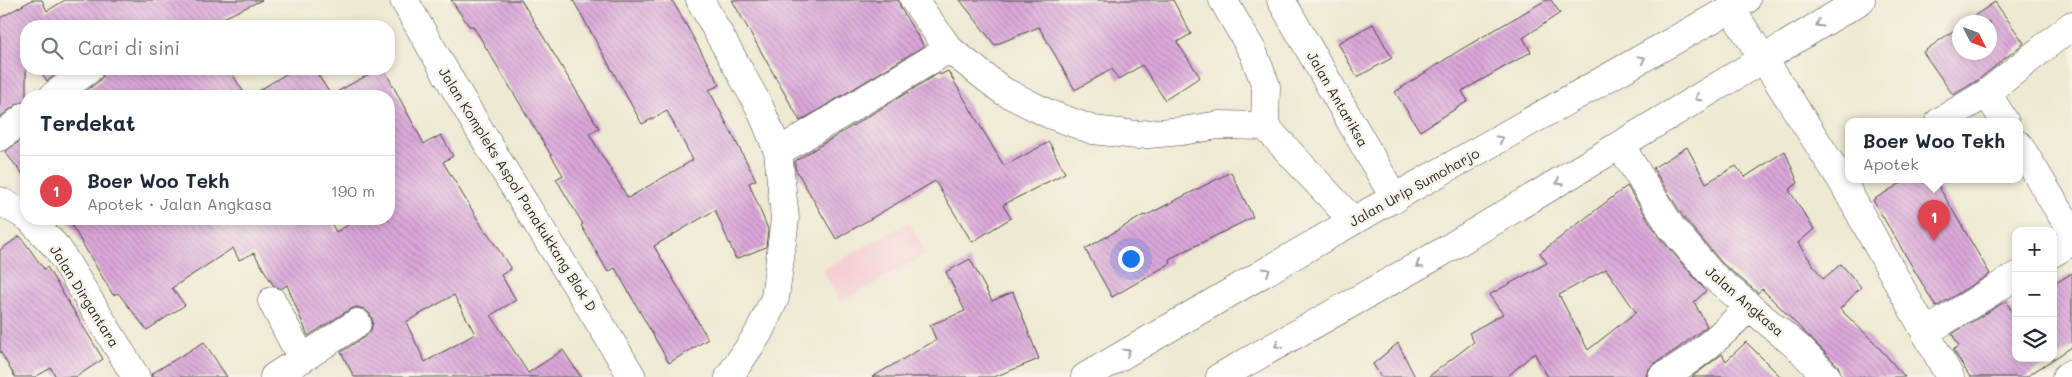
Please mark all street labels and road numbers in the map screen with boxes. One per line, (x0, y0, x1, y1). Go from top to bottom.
street label: Jalan Antariksa (1303, 48, 1373, 150)
street label: Jalan Kompleks Aspol Panakukkang Blok D (435, 63, 601, 315)
street label: Jalan Urip Sumoharjo (1345, 143, 1483, 231)
street label: Jalan Dirgantara (46, 241, 124, 351)
street label: Jalan Angkasa (1702, 262, 1788, 340)

